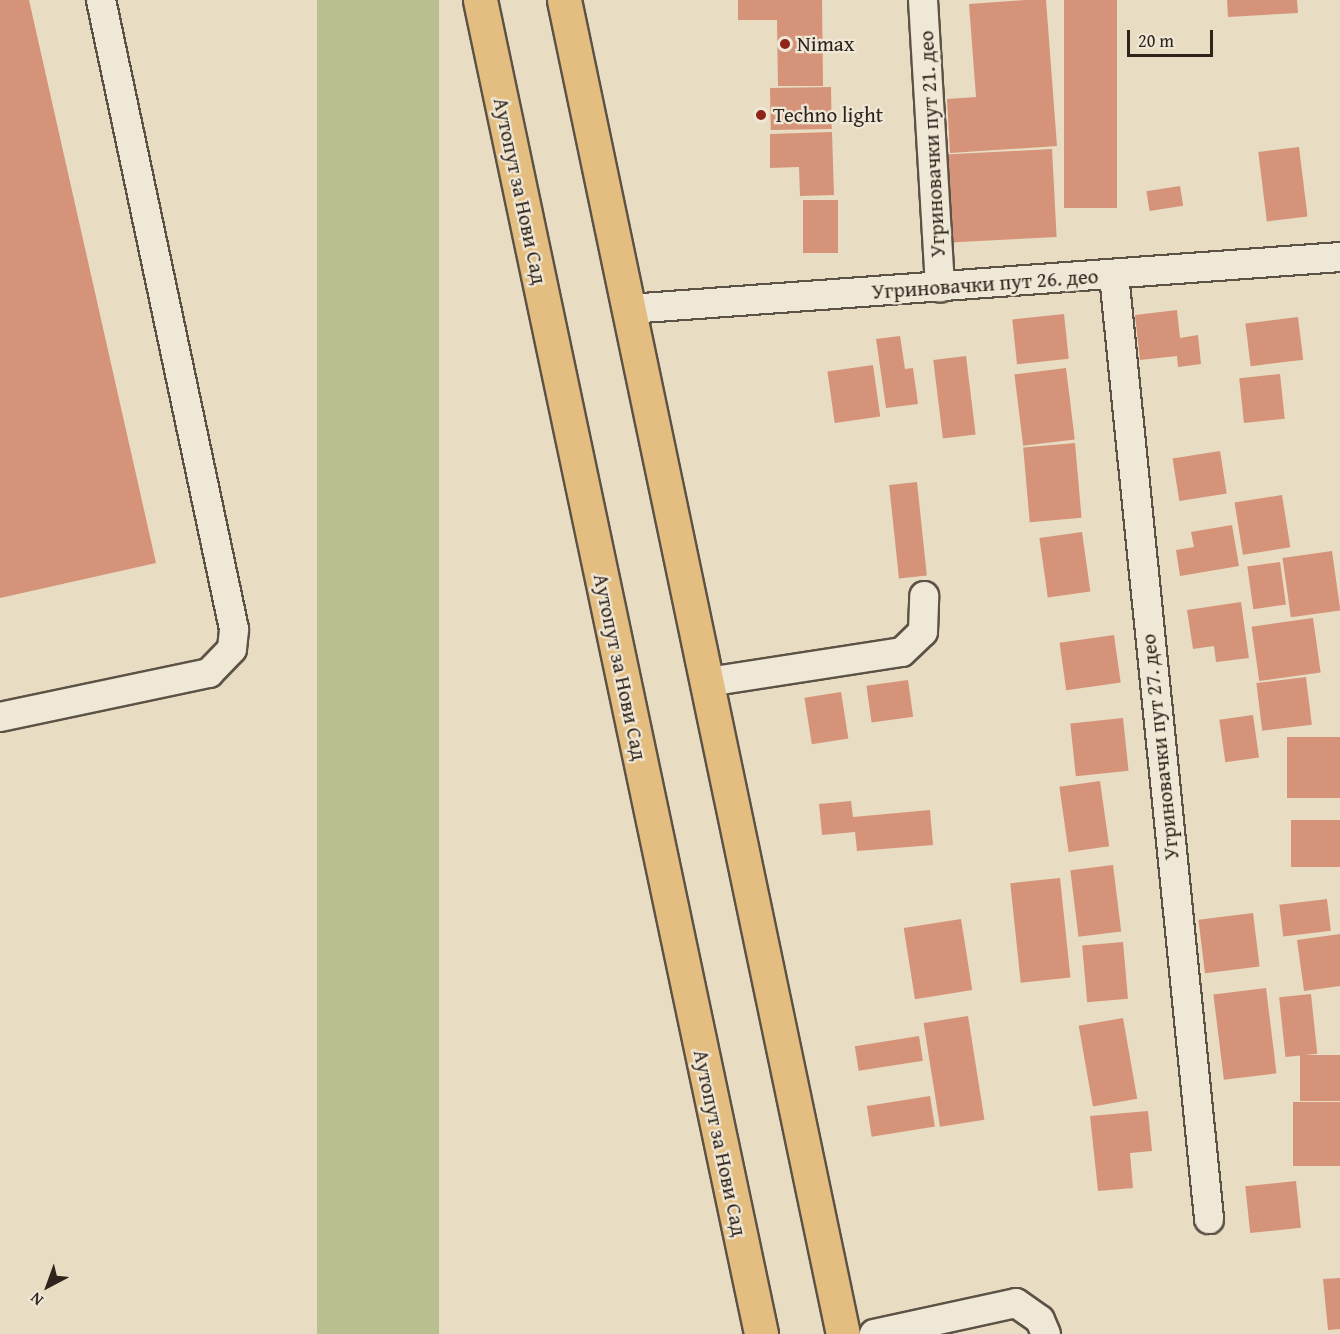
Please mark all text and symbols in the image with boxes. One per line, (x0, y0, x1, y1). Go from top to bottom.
scale bar (1130, 18, 1216, 56)
text: 20 m (1138, 27, 1174, 54)
street label: Угриновачки пут 21. део (913, 30, 951, 258)
place label: Nimax (797, 31, 854, 57)
marker: Nimax (778, 37, 792, 51)
street label: Аутопут за Нови Сад (488, 95, 552, 287)
place label: Techno light (773, 102, 883, 128)
marker: Techno light (754, 108, 768, 122)
street label: Угриновачки пут 26. део (871, 264, 1099, 304)
street label: Аутопут за Нови Сад (588, 571, 652, 763)
street label: Угриновачки пут 27. део (1136, 633, 1184, 861)
street label: Аутопут за Нови Сад (688, 1047, 752, 1239)
north arrow (18, 1256, 78, 1316)
text: N (24, 1287, 48, 1312)

